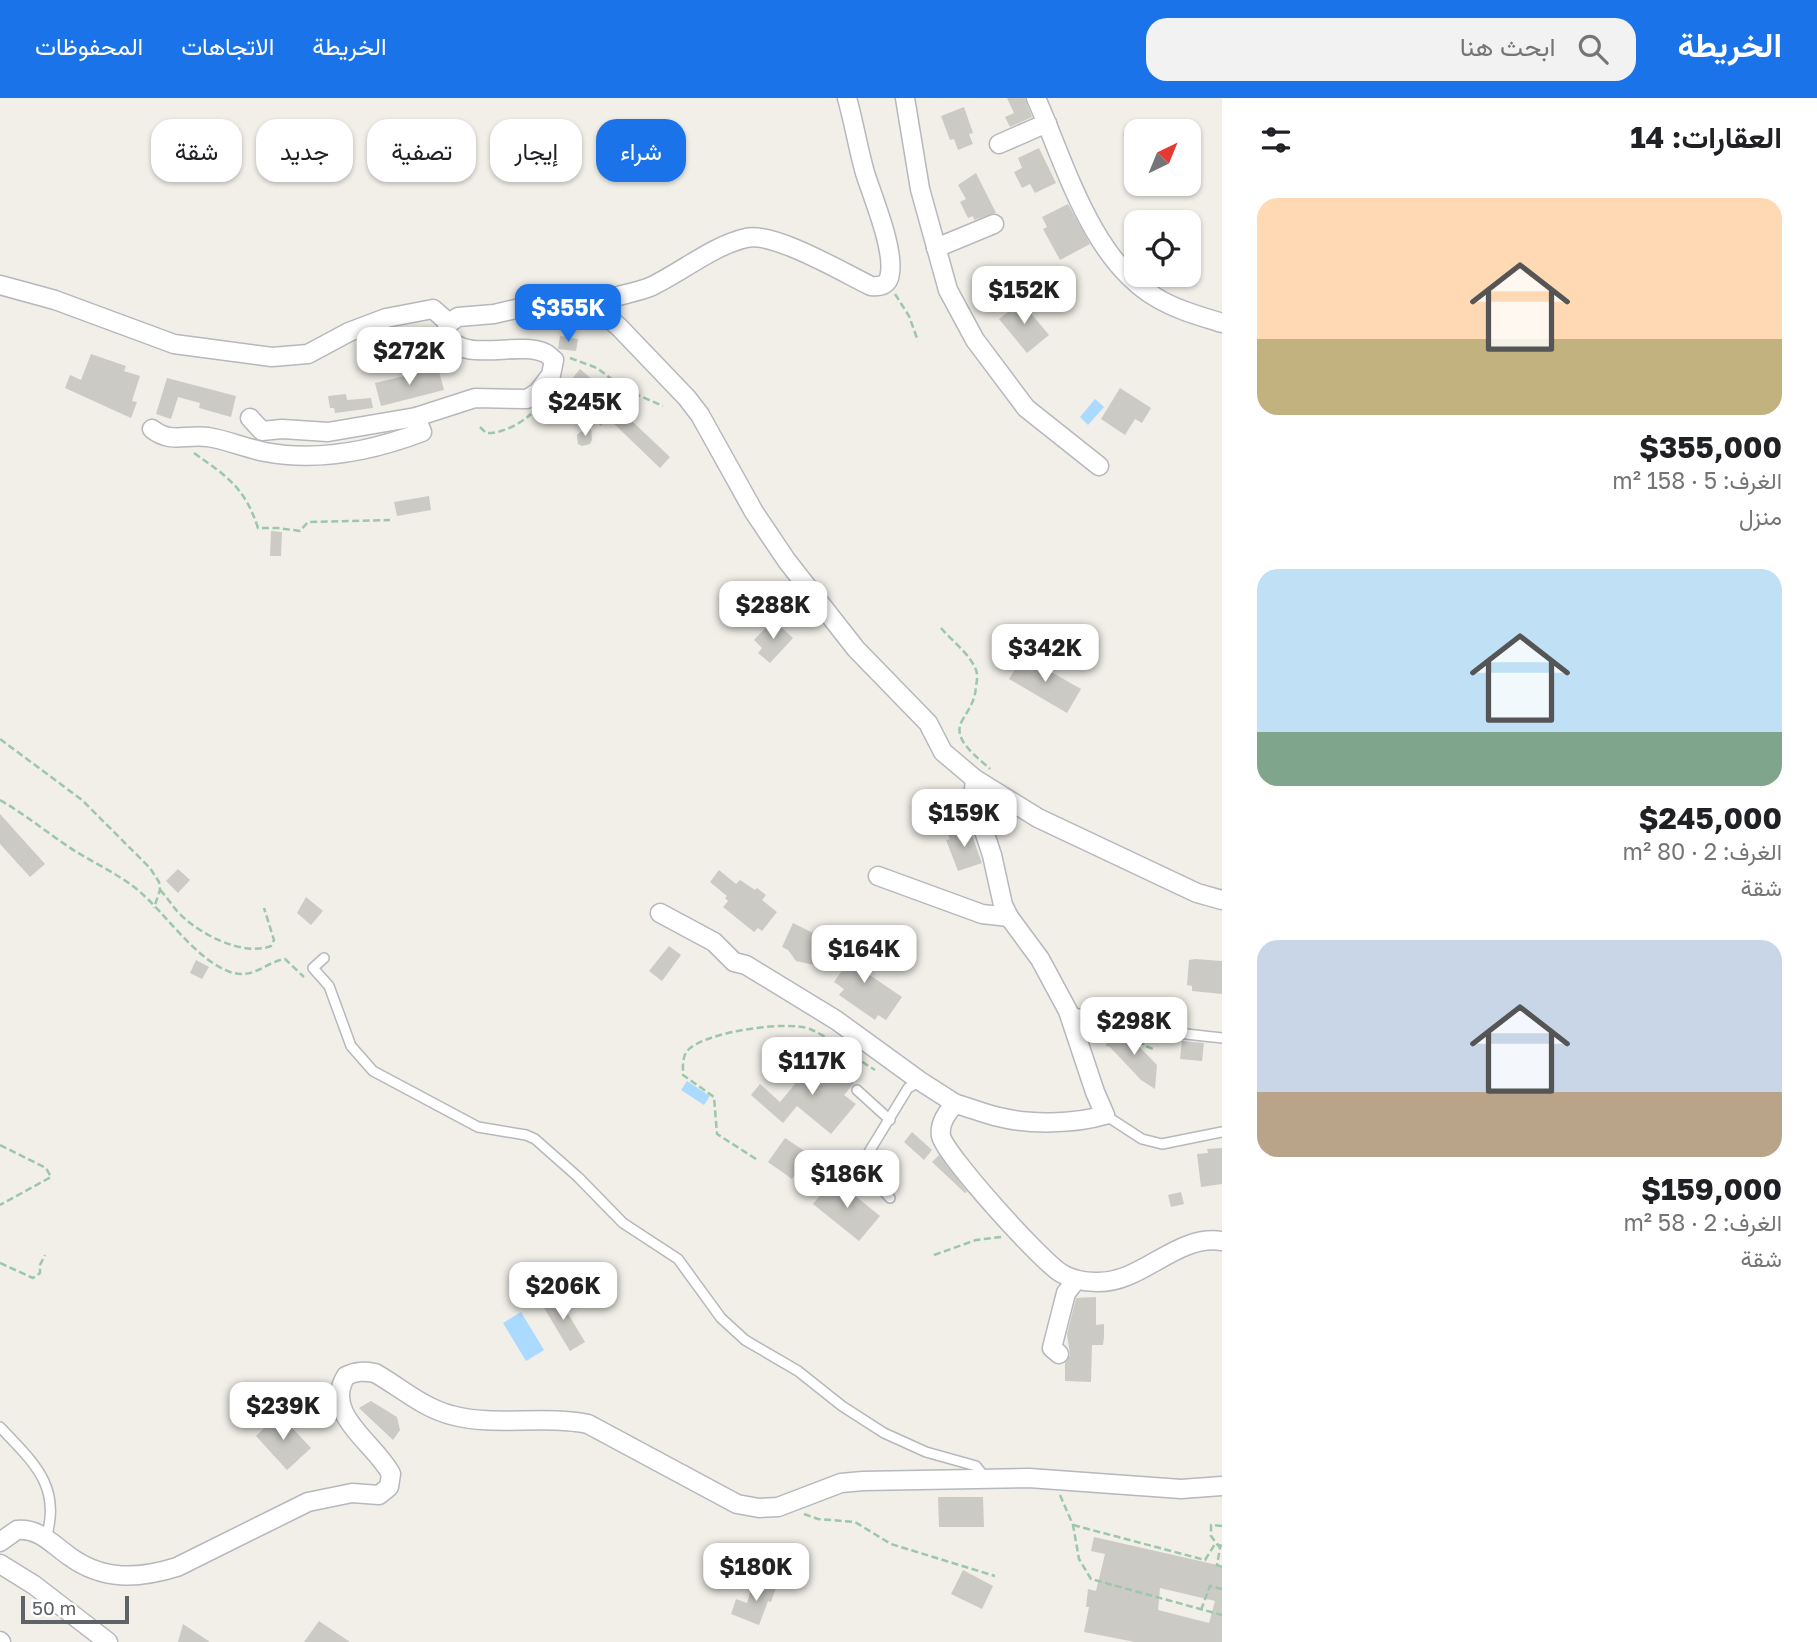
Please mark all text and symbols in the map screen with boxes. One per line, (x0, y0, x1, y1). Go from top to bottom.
search box (1146, 18, 1636, 81)
text: الخريطة (1678, 25, 1782, 64)
icon: search (1574, 30, 1612, 68)
text: المحفوظات (35, 31, 143, 60)
text: الاتجاهات (181, 31, 274, 60)
text: الخريطة (312, 31, 387, 60)
text: ابحث هنا (1460, 31, 1556, 62)
chip: شقة (151, 119, 242, 182)
chip: جديد (256, 119, 353, 182)
chip: تصفية (367, 119, 476, 182)
chip: إيجار (490, 119, 582, 182)
chip: شراء (596, 119, 686, 182)
north arrow (1124, 119, 1200, 196)
map controls (1124, 119, 1201, 287)
text: العقارات: 14 (1630, 119, 1782, 155)
icon: filters (1257, 121, 1295, 159)
button: locate (1124, 210, 1201, 287)
icon: home (1457, 244, 1583, 370)
pin: $152K (975, 266, 1073, 326)
text: $152K (988, 275, 1060, 303)
pin: $355K (519, 285, 617, 344)
text: $355K (531, 293, 605, 321)
pin: $272K (360, 328, 458, 387)
text: $272K (373, 336, 445, 364)
pin: $245K (536, 378, 634, 438)
text: $245K (548, 387, 622, 415)
text: $355,000 (1639, 429, 1782, 465)
text: الغرف: 5 · 158 m² (1612, 466, 1782, 494)
text: منزل (1739, 502, 1782, 530)
pin: $288K (724, 582, 822, 641)
text: $288K (735, 590, 811, 618)
icon: home (1457, 615, 1583, 741)
pin: $342K (996, 624, 1094, 684)
text: $342K (1008, 633, 1082, 661)
pin: $159K (915, 790, 1013, 849)
text: $159K (928, 798, 1000, 826)
text: $245,000 (1638, 800, 1782, 836)
text: الغرف: 2 · 80 m² (1623, 837, 1782, 865)
text: شقة (1740, 873, 1782, 901)
pin: $164K (815, 926, 913, 985)
text: $164K (828, 934, 900, 962)
icon: home (1457, 986, 1583, 1112)
pin: $298K (1085, 998, 1183, 1057)
text: $298K (1096, 1006, 1172, 1034)
pin: $117K (763, 1038, 861, 1097)
text: $117K (778, 1046, 846, 1074)
pin: $186K (798, 1150, 896, 1210)
text: $186K (810, 1159, 884, 1187)
text: $159,000 (1641, 1171, 1782, 1207)
text: الغرف: 2 · 58 m² (1623, 1208, 1782, 1236)
text: شقة (1740, 1244, 1782, 1272)
pin: $206K (514, 1262, 612, 1322)
text: $206K (525, 1271, 601, 1299)
pin: $239K (234, 1382, 332, 1442)
text: $239K (246, 1391, 320, 1419)
pin: $180K (707, 1544, 805, 1603)
text: $180K (719, 1552, 793, 1580)
scale bar (21, 1593, 130, 1625)
text: 50 m (32, 1596, 76, 1619)

